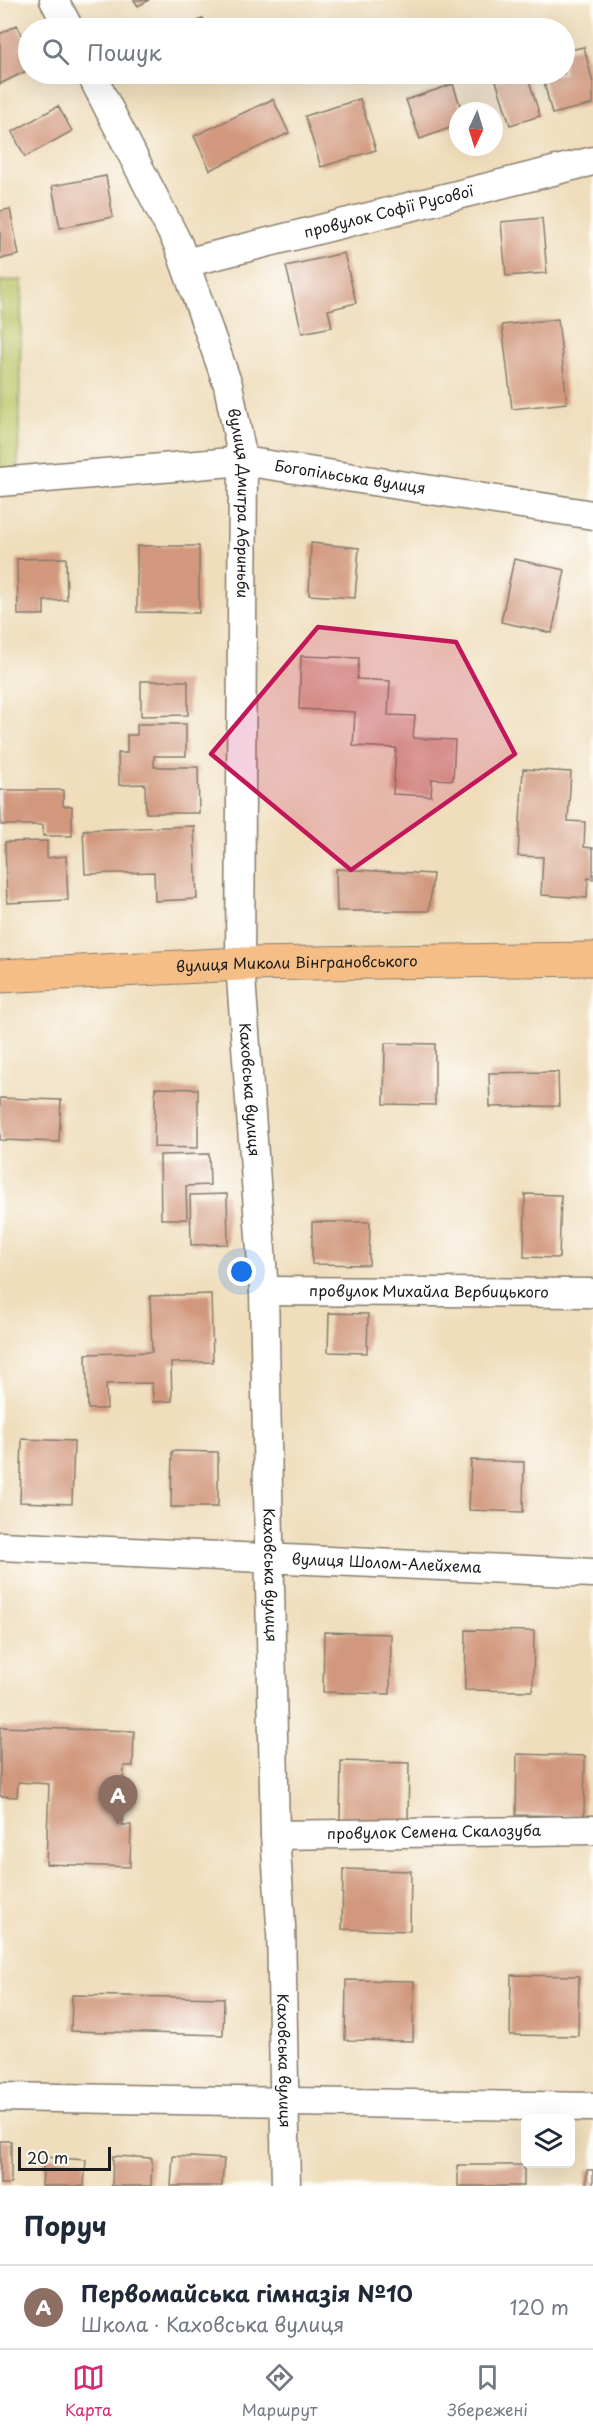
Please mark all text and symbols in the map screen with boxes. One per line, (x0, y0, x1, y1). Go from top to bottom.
search box (18, 18, 575, 84)
icon: search (39, 35, 72, 68)
text: Пошук (87, 35, 162, 68)
north arrow (449, 102, 503, 156)
street label: провулок Софії Русової (301, 178, 476, 243)
street label: вулиця Дмитра Абриньби (223, 406, 256, 598)
street label: Богопільська вулиця (273, 453, 427, 499)
street label: вулиця Миколи Вінграновського (175, 948, 418, 977)
street label: Каховська вулиця (234, 1022, 267, 1157)
your location (227, 1257, 256, 1286)
street label: провулок Михайла Вербицького (309, 1278, 549, 1303)
street label: Каховська вулиця (258, 1508, 284, 1642)
street label: вулиця Шолом-Алейхема (291, 1546, 483, 1578)
pin: A (98, 1776, 138, 1825)
street label: провулок Семена Скалозуба (327, 1818, 542, 1844)
street label: Каховська вулиця (272, 1994, 298, 2128)
map controls (521, 2114, 575, 2168)
button: layers (521, 2114, 575, 2168)
scale bar (18, 2144, 111, 2172)
text: 20 m (27, 2145, 68, 2169)
text: Поруч (24, 2206, 107, 2245)
text: Первомайська гімназія №10 (81, 2276, 413, 2309)
text: A (36, 2292, 51, 2322)
text: 120 m (510, 2292, 569, 2322)
text: Школа · Каховська вулиця (81, 2309, 344, 2339)
tab: Карта (65, 2361, 112, 2421)
tab: Маршрут (242, 2361, 318, 2421)
tab: Збережені (448, 2361, 528, 2421)

